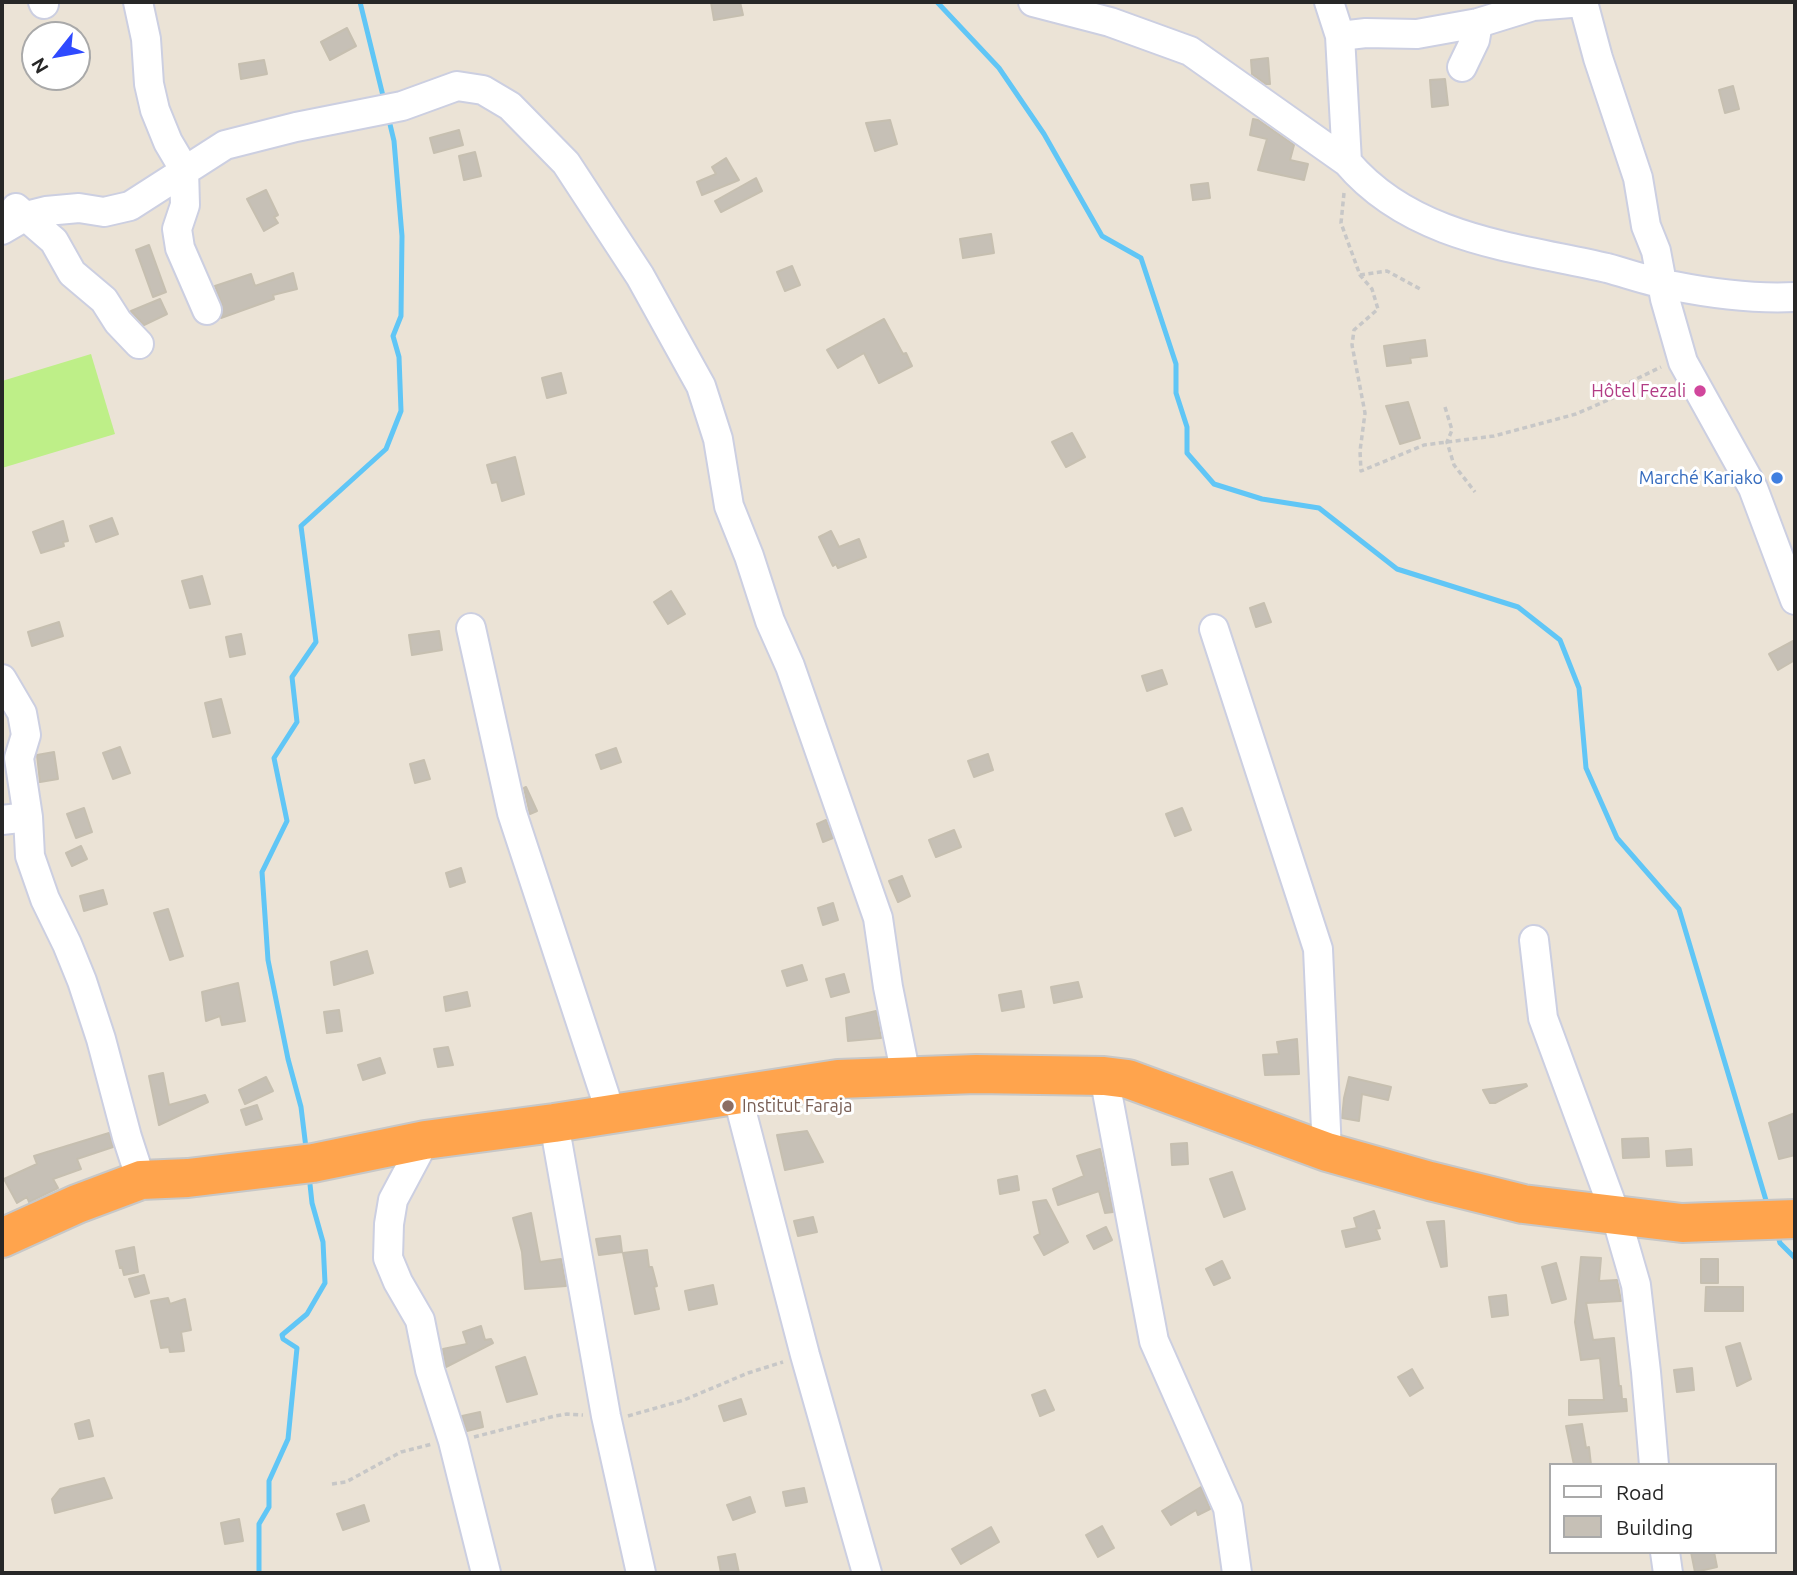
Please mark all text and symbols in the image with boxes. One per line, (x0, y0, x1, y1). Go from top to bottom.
north arrow (21, 21, 91, 91)
text: N (27, 54, 53, 78)
place label: Hôtel Fezali (1591, 380, 1686, 402)
marker: Hôtel Fezali (1692, 383, 1708, 399)
place label: Marché Kariako (1639, 467, 1763, 489)
marker: Marché Kariako (1769, 470, 1785, 486)
place label: Institut Faraja (742, 1095, 852, 1117)
marker: Institut Faraja (720, 1098, 736, 1114)
legend (1548, 1463, 1776, 1554)
text: Road (1616, 1480, 1664, 1504)
text: Building (1616, 1515, 1693, 1539)

